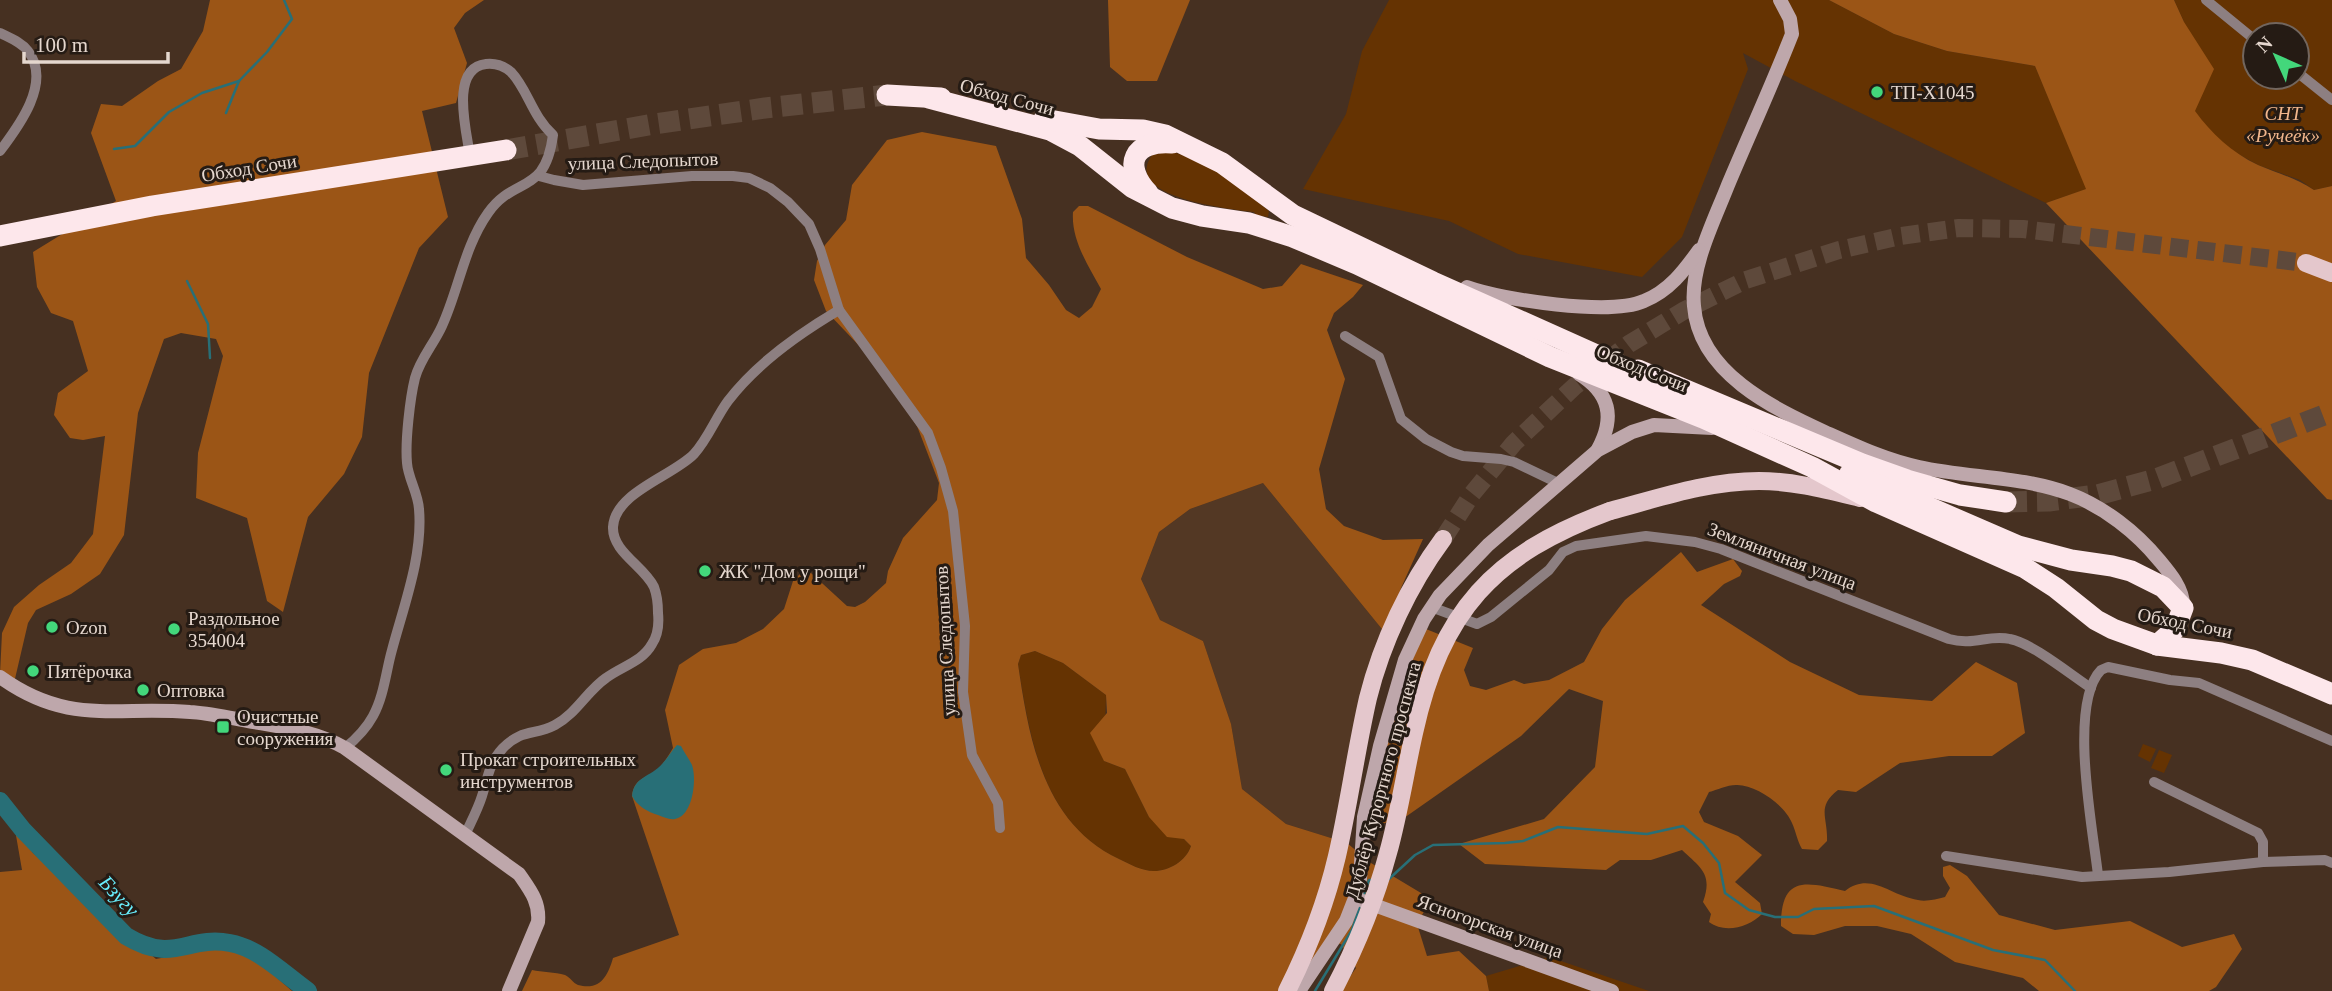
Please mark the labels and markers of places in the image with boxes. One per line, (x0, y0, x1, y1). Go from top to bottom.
place label: ТП-Х1045 (1891, 82, 1974, 103)
marker: ТП-Х1045 (1869, 84, 1885, 100)
place label: ЖК "Дом у рощи" (719, 561, 866, 582)
marker: ЖК "Дом у рощи" (697, 563, 713, 579)
place label: Раздольное 354004 (188, 608, 280, 651)
place label: Ozon (66, 617, 108, 638)
marker: Ozon (44, 619, 60, 635)
marker: Раздольное 354004 (166, 621, 182, 637)
place label: Пятёрочка (47, 661, 132, 682)
marker: Пятёрочка (25, 663, 41, 679)
place label: Оптовка (157, 680, 225, 701)
marker: Оптовка (135, 682, 151, 698)
place label: Очистные сооружения (237, 706, 334, 749)
marker: Очистные сооружения (215, 719, 231, 735)
place label: Прокат строительных инструментов (460, 749, 637, 792)
marker: Прокат строительных инструментов (438, 762, 454, 778)

